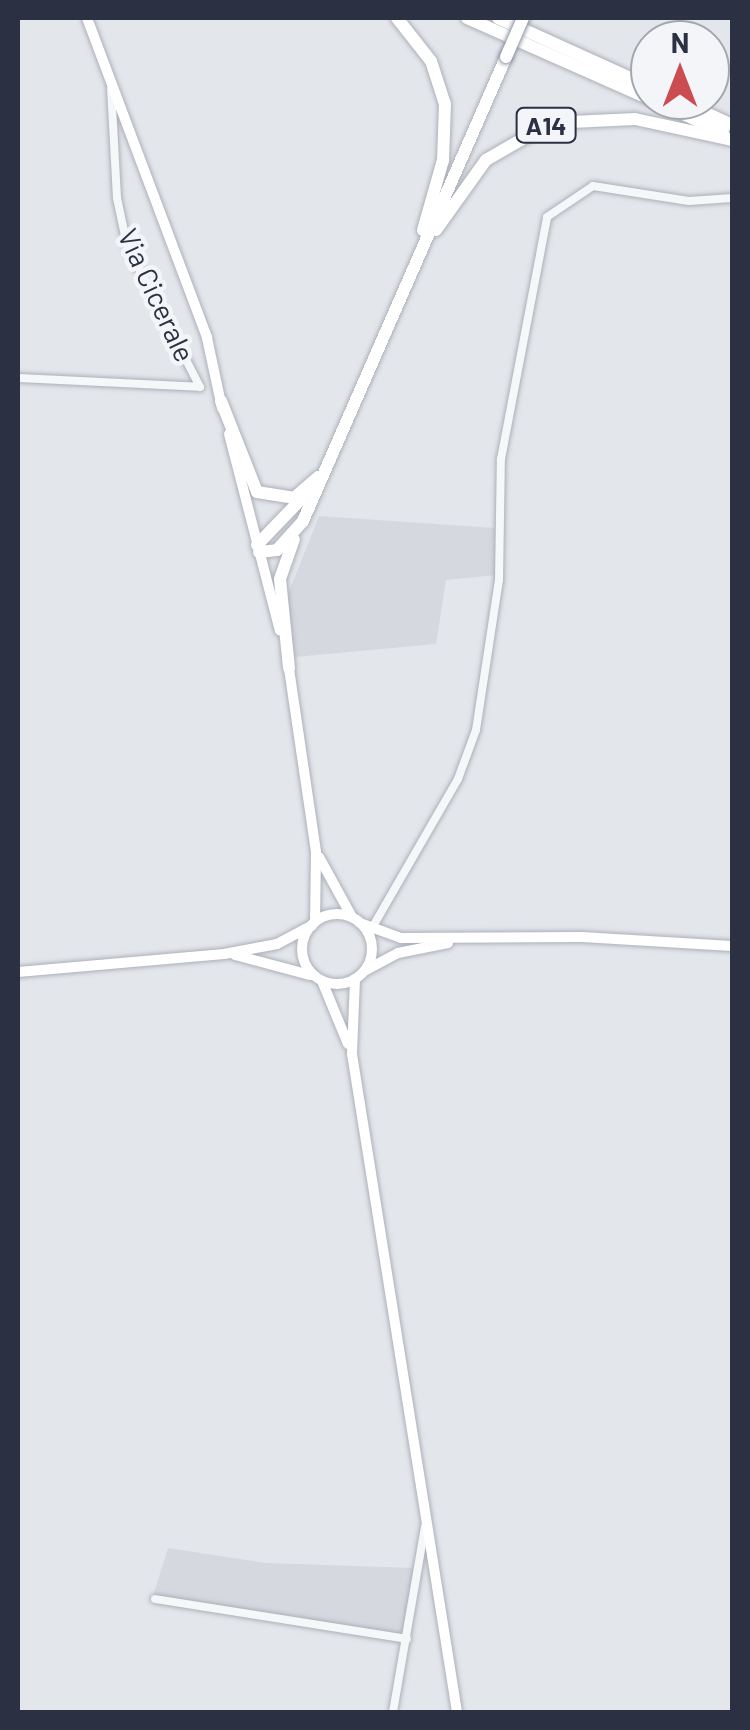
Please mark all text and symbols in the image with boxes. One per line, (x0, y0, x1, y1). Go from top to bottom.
north arrow (630, 20, 730, 120)
text: N (671, 25, 689, 59)
road number: A14 (514, 105, 578, 145)
street label: Via Cicerale (112, 223, 202, 367)

